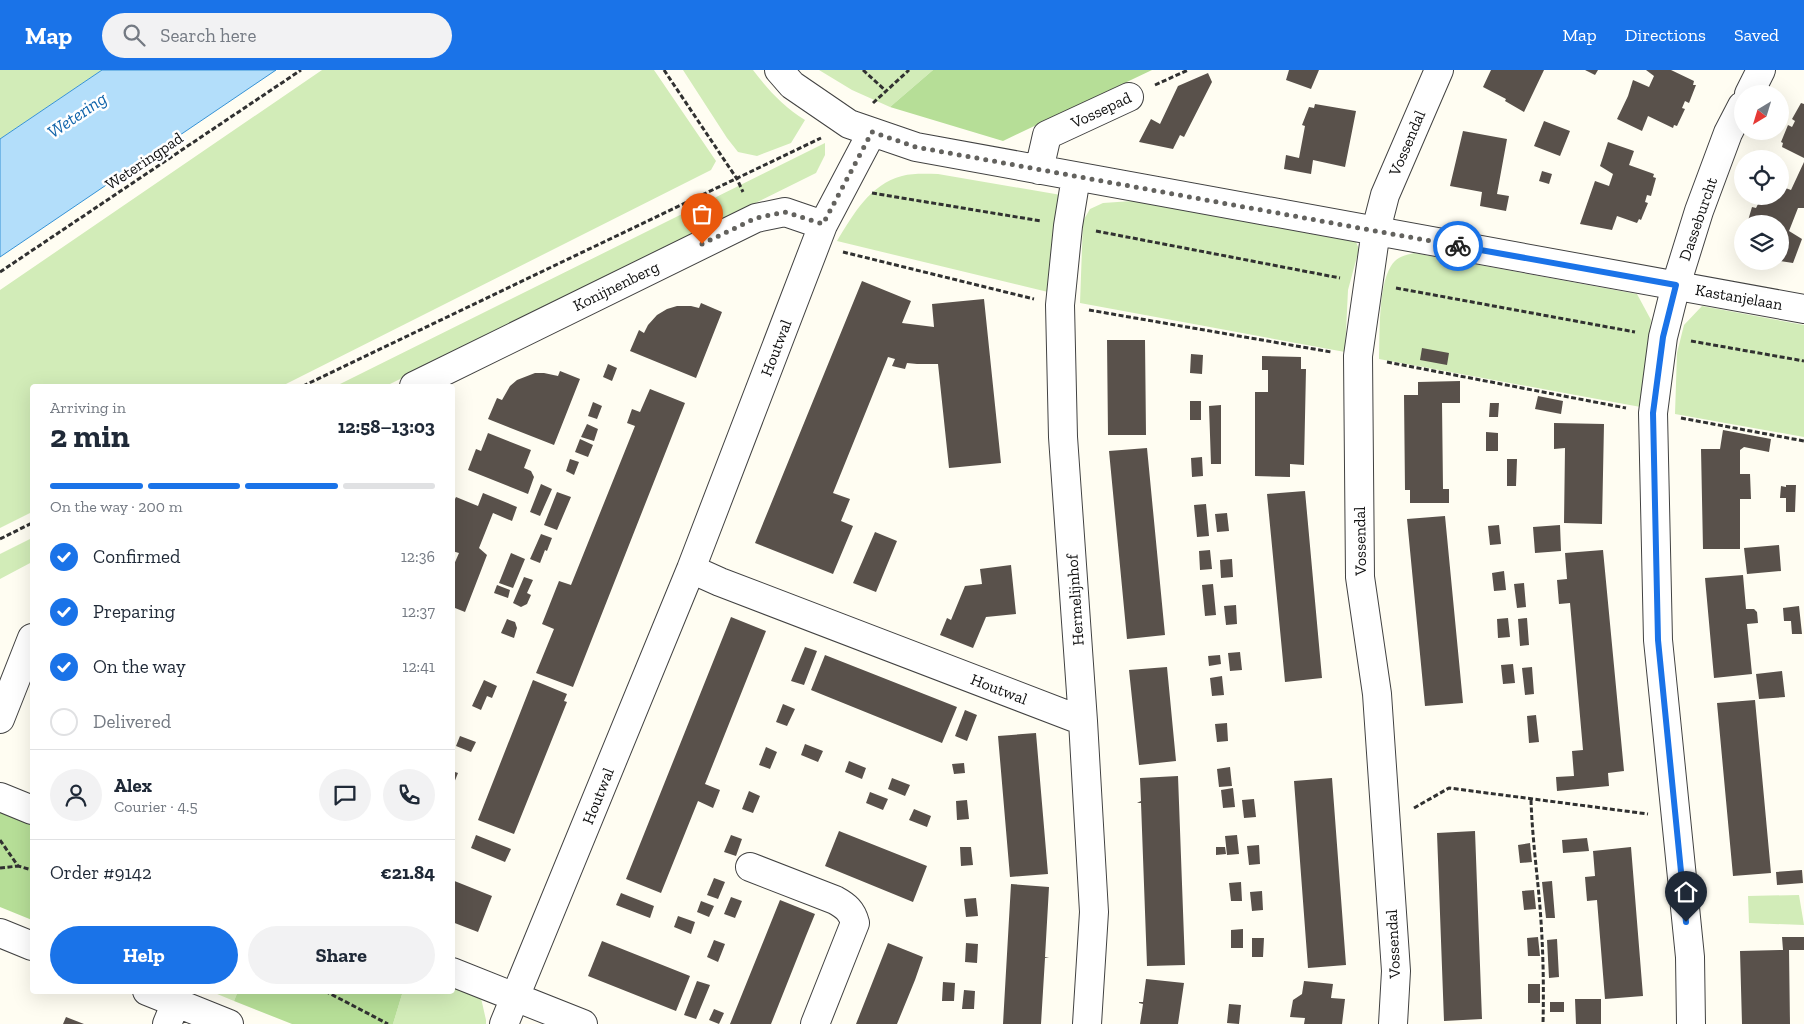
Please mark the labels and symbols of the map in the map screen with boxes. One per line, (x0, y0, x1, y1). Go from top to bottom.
north arrow (1734, 85, 1789, 140)
water label: Wetering (43, 87, 112, 143)
street label: Vossepad (1067, 88, 1134, 133)
street label: Vossendal (1384, 108, 1429, 179)
street label: Weteringpad (102, 128, 187, 194)
street label: Dasseburcht (1675, 175, 1721, 263)
pin (681, 193, 723, 244)
courier (1433, 221, 1483, 271)
street label: Konijnenberg (570, 257, 662, 315)
street label: Kastanjelaan (1694, 280, 1785, 314)
street label: Houtwal (757, 317, 795, 379)
street label: Vossendal (1350, 506, 1370, 577)
street label: Hermelijnhof (1062, 552, 1088, 646)
street label: Houtwal (968, 670, 1030, 708)
street label: Houtwal (578, 765, 618, 827)
pin (1665, 871, 1707, 922)
street label: Vossendal (1382, 909, 1404, 980)

